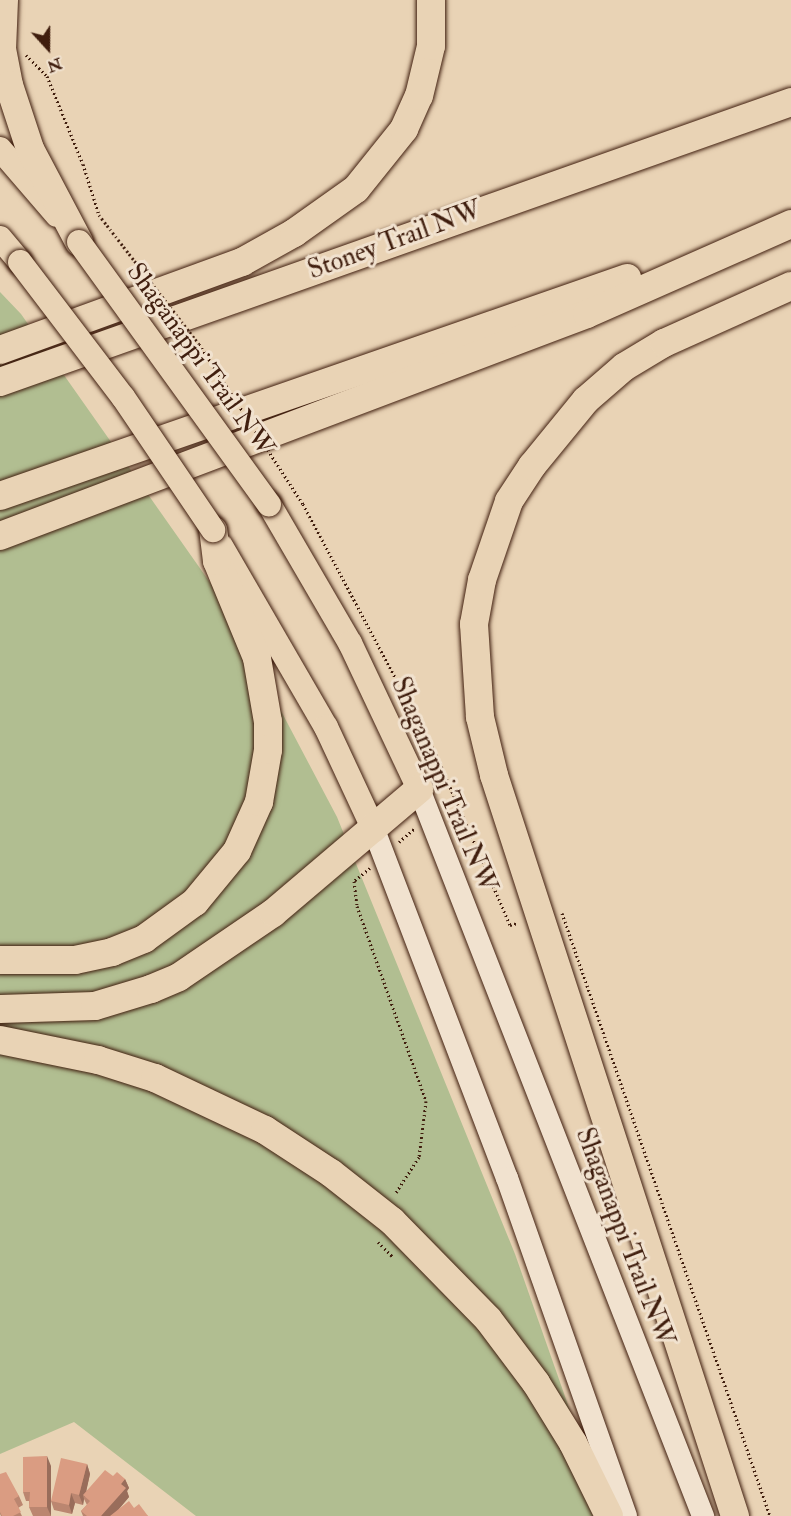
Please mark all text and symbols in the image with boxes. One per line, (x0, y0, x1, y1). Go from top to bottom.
north arrow (18, 18, 78, 78)
text: N (44, 53, 65, 77)
street label: Stoney Trail NW (304, 195, 486, 287)
street label: Shaganappi Trail NW (120, 258, 280, 462)
street label: Shaganappi Trail NW (384, 673, 502, 897)
street label: Shaganappi Trail NW (568, 1124, 680, 1350)

